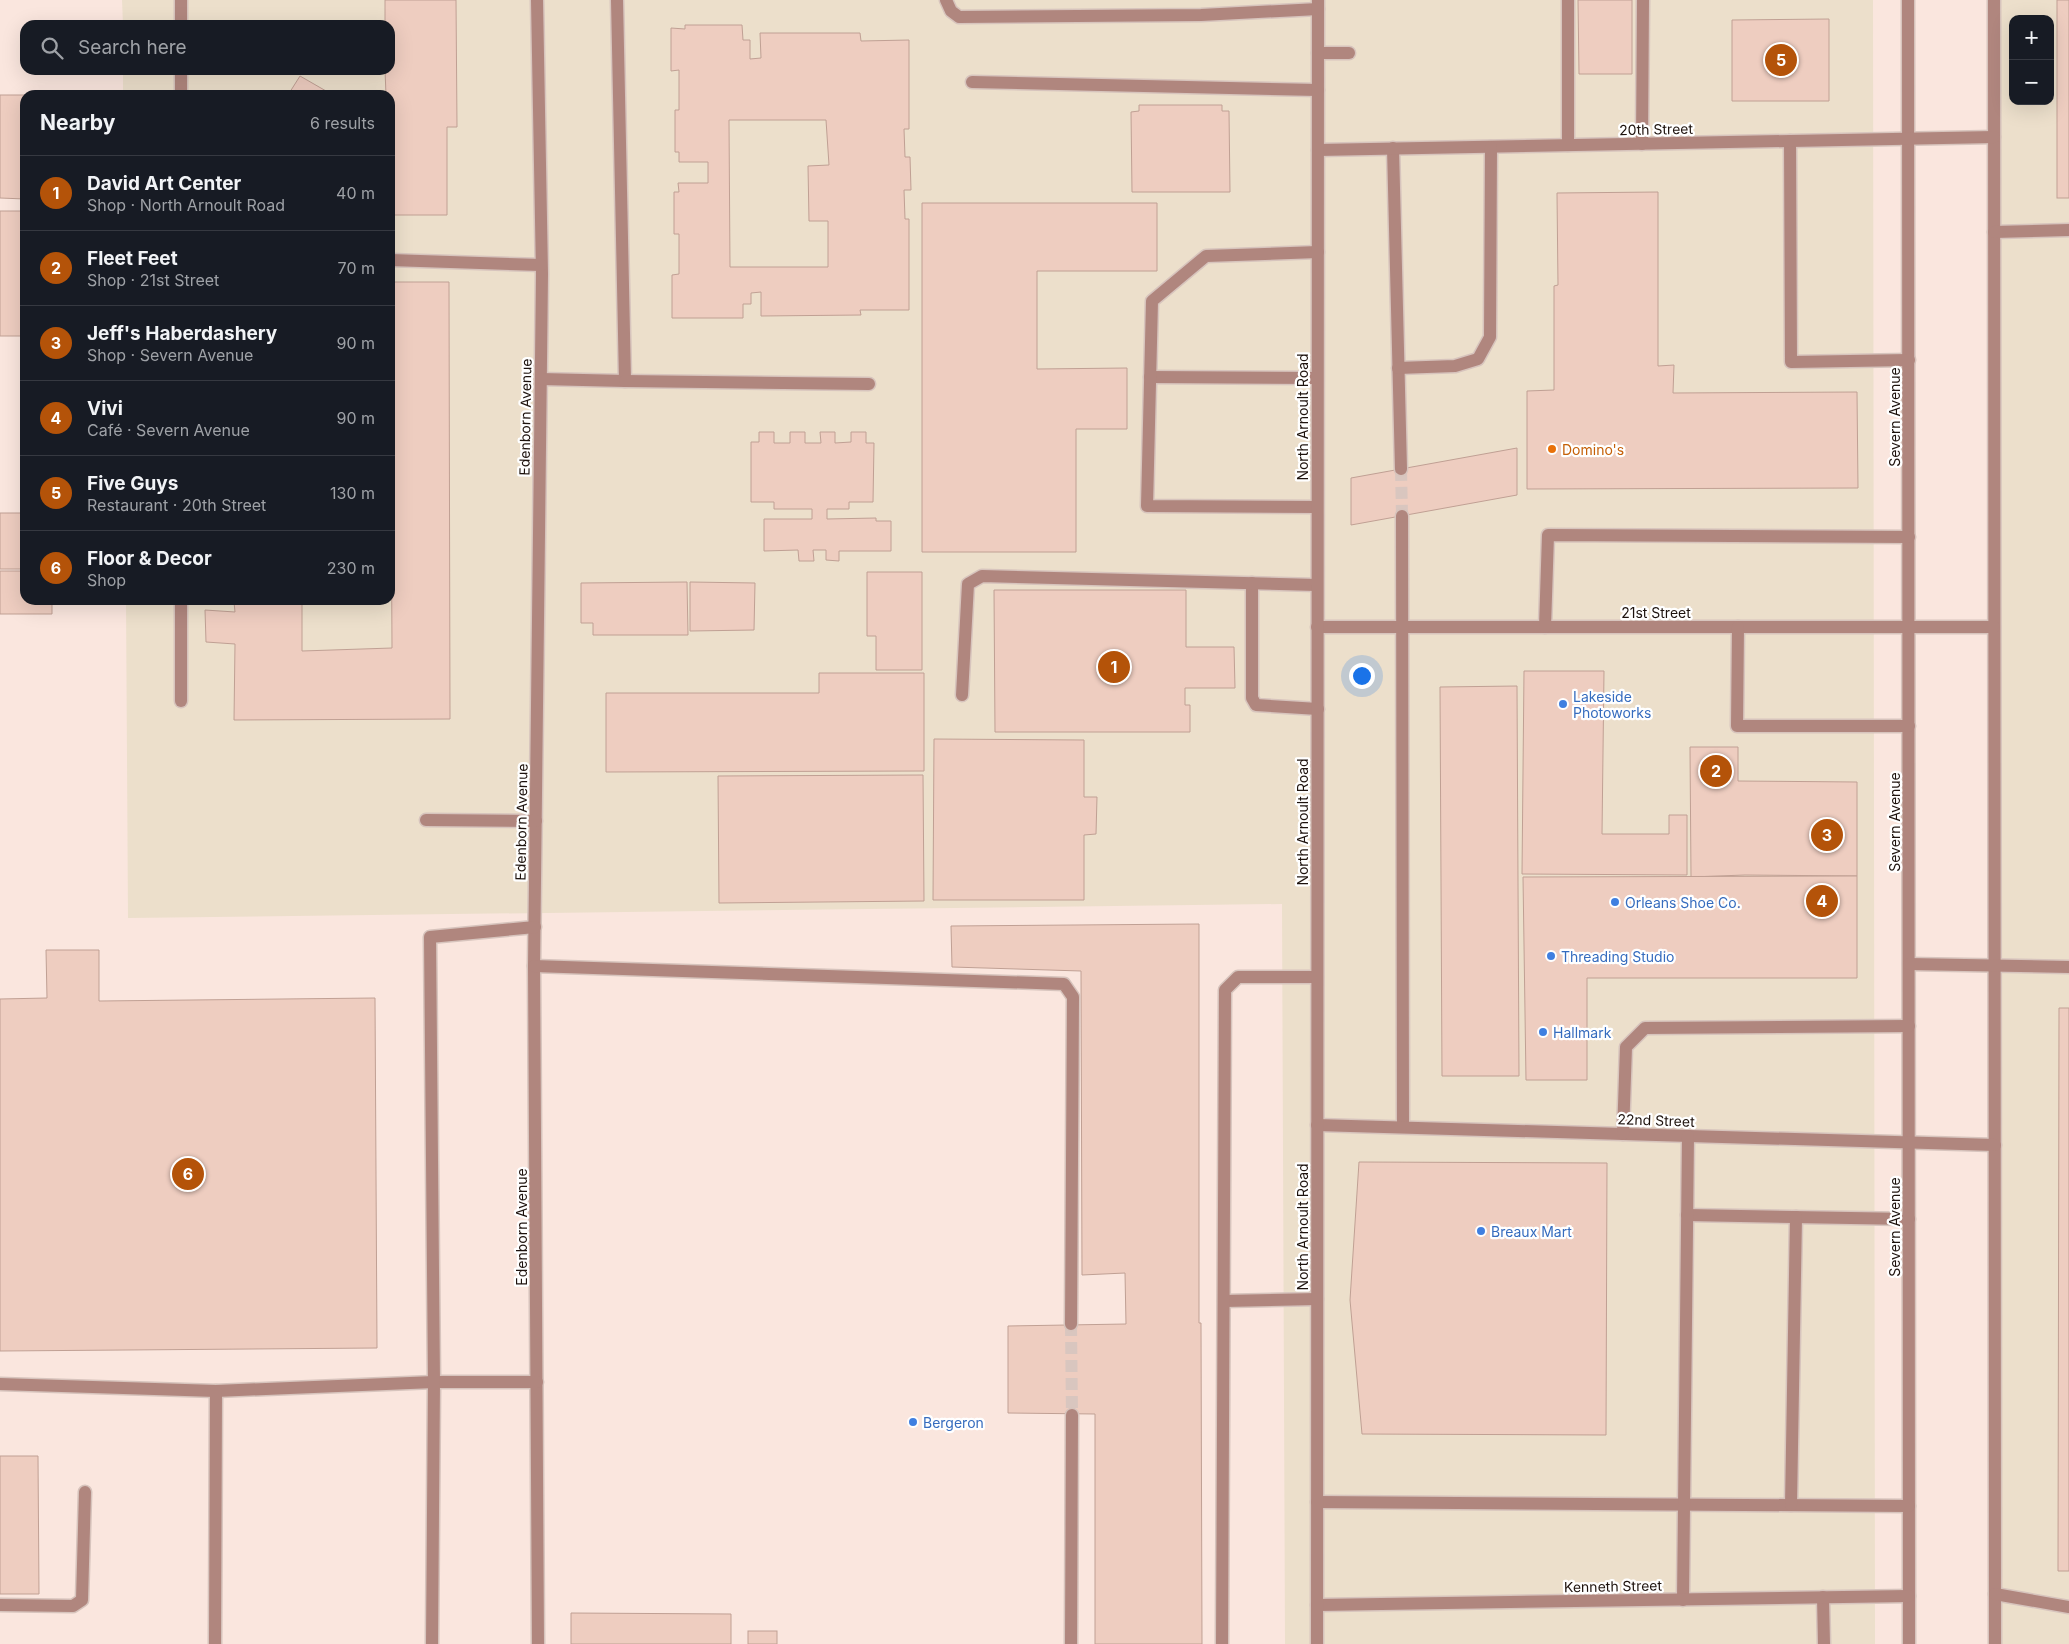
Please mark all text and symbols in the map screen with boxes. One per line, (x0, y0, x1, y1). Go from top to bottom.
map controls (2009, 15, 2054, 105)
button: + (2009, 15, 2054, 60)
search box (20, 20, 395, 75)
icon: search (38, 34, 66, 62)
text: Search here (78, 36, 187, 59)
pin: 5 (1765, 41, 1797, 79)
button: − (2009, 60, 2054, 105)
text: Nearby (40, 110, 115, 135)
text: 6 results (310, 113, 375, 133)
street label: 20th Street (1619, 120, 1693, 138)
text: David Art Center (87, 172, 241, 195)
text: 1 (53, 183, 59, 203)
text: 40 m (336, 183, 375, 203)
text: Shop · North Arnoult Road (87, 195, 285, 215)
text: Fleet Feet (87, 247, 178, 270)
text: 2 (51, 258, 61, 278)
text: 70 m (338, 258, 375, 278)
text: Shop · 21st Street (87, 270, 219, 290)
text: Jeff's Haberdashery (87, 322, 277, 345)
text: 3 (51, 333, 61, 353)
text: 90 m (336, 333, 375, 353)
text: Shop · Severn Avenue (87, 345, 253, 365)
street label: North Arnoult Road (1294, 353, 1311, 481)
street label: Edenborn Avenue (515, 358, 535, 476)
street label: Severn Avenue (1886, 367, 1903, 467)
text: Vivi (87, 397, 123, 420)
text: 4 (51, 408, 61, 428)
text: 90 m (336, 408, 375, 428)
text: Café · Severn Avenue (87, 420, 250, 440)
place label: Domino's (1562, 441, 1624, 458)
marker: Domino's (1546, 443, 1558, 455)
text: Five Guys (87, 472, 178, 495)
text: 5 (51, 483, 61, 503)
text: 130 m (330, 483, 375, 503)
text: Restaurant · 20th Street (87, 495, 266, 515)
text: Floor & Decor (87, 547, 212, 570)
text: 6 (51, 558, 61, 578)
text: 230 m (327, 558, 375, 578)
text: Shop (87, 570, 126, 590)
street label: 21st Street (1621, 604, 1691, 621)
pin: 1 (1098, 648, 1130, 686)
your location (1349, 663, 1375, 689)
place label: Lakeside Photoworks (1573, 688, 1651, 721)
marker: Lakeside Photoworks (1557, 698, 1569, 710)
pin: 2 (1700, 752, 1732, 790)
street label: North Arnoult Road (1294, 758, 1311, 886)
street label: Edenborn Avenue (511, 763, 531, 881)
street label: Severn Avenue (1886, 772, 1903, 872)
pin: 3 (1811, 816, 1843, 854)
pin: 4 (1806, 882, 1838, 920)
place label: Orleans Shoe Co. (1625, 894, 1741, 911)
marker: Orleans Shoe Co. (1609, 896, 1621, 908)
place label: Threading Studio (1561, 948, 1674, 965)
marker: Threading Studio (1545, 950, 1557, 962)
place label: Hallmark (1553, 1024, 1612, 1041)
marker: Hallmark (1537, 1026, 1549, 1038)
street label: 22nd Street (1617, 1110, 1695, 1130)
pin: 6 (172, 1155, 204, 1193)
street label: North Arnoult Road (1294, 1163, 1311, 1291)
street label: Edenborn Avenue (513, 1168, 530, 1286)
street label: Severn Avenue (1886, 1177, 1903, 1277)
place label: Breaux Mart (1491, 1223, 1572, 1240)
marker: Breaux Mart (1475, 1225, 1487, 1237)
place label: Bergeron (923, 1414, 984, 1431)
marker: Bergeron (907, 1416, 919, 1428)
street label: Kenneth Street (1564, 1577, 1663, 1595)

